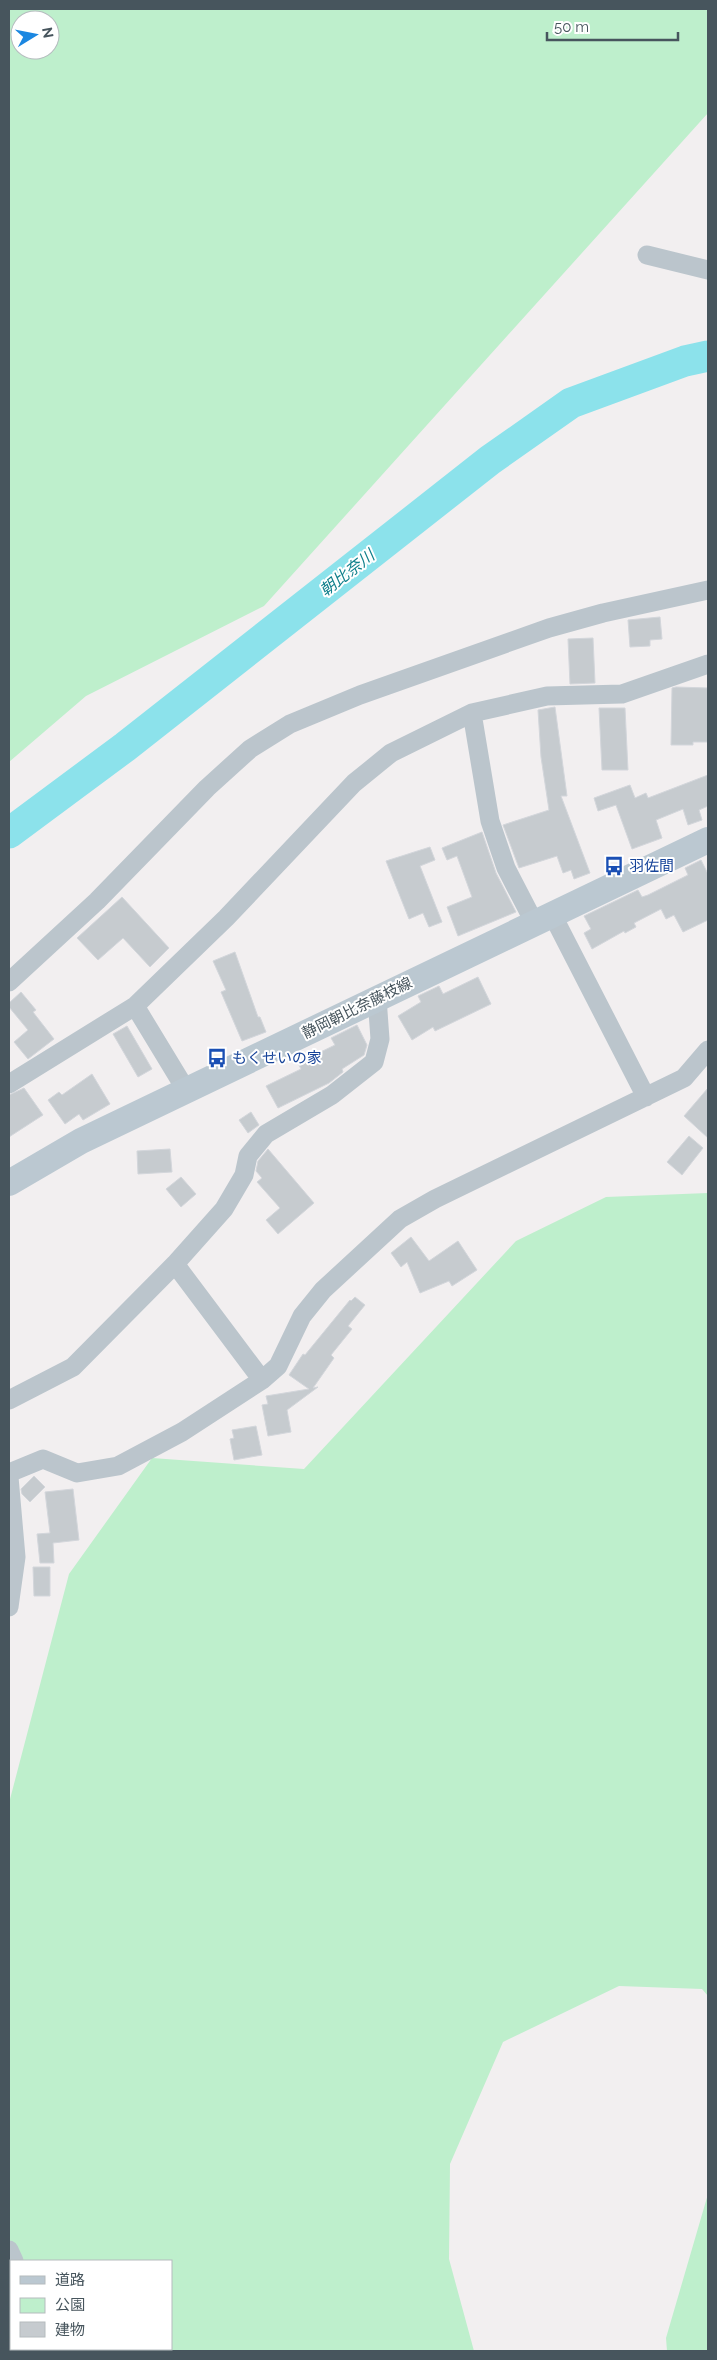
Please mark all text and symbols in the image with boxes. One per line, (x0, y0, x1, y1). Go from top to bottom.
north arrow (10, 10, 60, 60)
scale bar (547, 10, 678, 42)
text: 50 m (554, 18, 589, 36)
text: N (39, 26, 57, 39)
water label: 朝比奈川 (316, 545, 380, 600)
bus stop icon: 羽佐間 (603, 855, 625, 877)
place label: 羽佐間 (629, 857, 674, 875)
street label: 静岡朝比奈藤枝線 (299, 974, 415, 1042)
bus stop icon: もくせいの家 (206, 1047, 228, 1069)
place label: もくせいの家 (232, 1049, 322, 1067)
legend (10, 2260, 172, 2350)
text: 道路 (55, 2271, 85, 2289)
text: 公園 (55, 2296, 85, 2314)
text: 建物 (55, 2321, 85, 2339)

